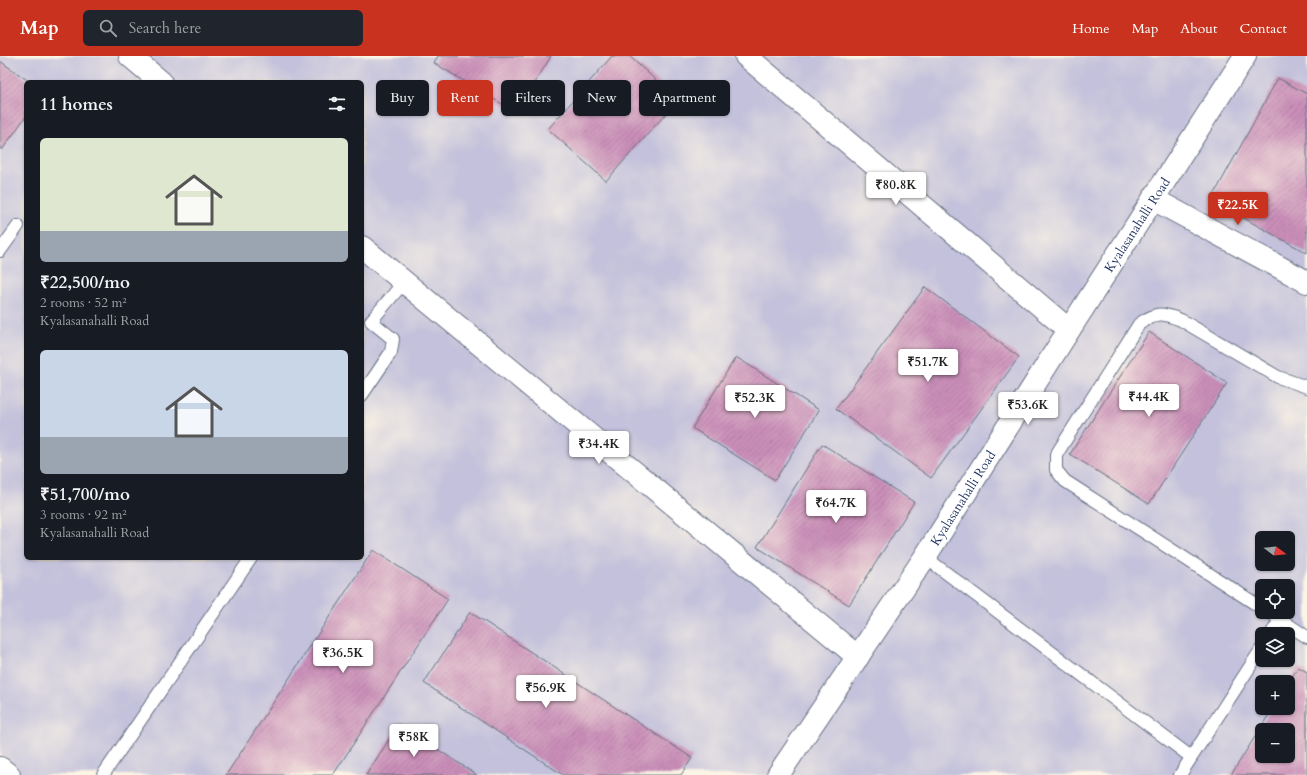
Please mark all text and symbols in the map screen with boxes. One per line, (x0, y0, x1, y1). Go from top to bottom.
search box (83, 10, 363, 46)
text: Map (20, 15, 59, 41)
icon: search (97, 17, 119, 39)
text: Search here (129, 18, 201, 38)
text: Home (1072, 19, 1110, 38)
text: Map (1132, 19, 1158, 38)
text: About (1180, 19, 1217, 38)
text: Contact (1239, 19, 1287, 38)
chip: Buy (376, 80, 429, 116)
chip: Rent (437, 80, 493, 116)
chip: Filters (501, 80, 565, 116)
chip: New (573, 80, 631, 116)
chip: Apartment (639, 80, 730, 116)
text: 11 homes (40, 93, 113, 116)
icon: filters (326, 93, 348, 115)
icon: home (158, 164, 230, 236)
pin: ₹80.8K (863, 172, 929, 206)
street label: Kyalasanahalli Road (1100, 174, 1175, 276)
text: ₹80.8K (875, 176, 917, 194)
pin: ₹22.5K (1205, 192, 1271, 226)
text: ₹22.5K (1217, 196, 1259, 214)
text: ₹22,500/mo (40, 271, 130, 294)
text: 2 rooms · 52 m² (40, 294, 127, 312)
text: Kyalasanahalli Road (40, 312, 149, 330)
pin: ₹51.7K (895, 349, 961, 383)
text: ₹51.7K (907, 353, 949, 371)
icon: home (158, 376, 230, 448)
pin: ₹44.4K (1116, 384, 1182, 418)
pin: ₹52.3K (722, 385, 788, 419)
text: ₹44.4K (1128, 388, 1170, 406)
text: ₹52.3K (734, 389, 776, 407)
pin: ₹53.6K (995, 392, 1061, 426)
text: ₹53.6K (1007, 396, 1049, 414)
pin: ₹34.4K (566, 431, 632, 465)
text: ₹34.4K (578, 435, 620, 453)
street label: Kyalasanahalli Road (927, 447, 1000, 549)
text: ₹51,700/mo (40, 483, 130, 506)
pin: ₹64.7K (803, 490, 869, 524)
text: ₹64.7K (815, 494, 857, 512)
text: 3 rooms · 92 m² (40, 506, 127, 524)
text: Kyalasanahalli Road (40, 524, 149, 542)
north arrow (1255, 531, 1295, 571)
map controls (1255, 531, 1295, 763)
button: locate (1255, 579, 1295, 619)
button: layers (1255, 627, 1295, 667)
pin: ₹36.5K (310, 640, 376, 674)
text: ₹36.5K (322, 644, 364, 662)
pin: ₹56.9K (513, 675, 579, 709)
button: + (1255, 675, 1295, 715)
text: ₹56.9K (525, 679, 567, 697)
button: − (1255, 723, 1295, 763)
pin: ₹58K (390, 724, 438, 758)
text: ₹58K (398, 728, 430, 746)

